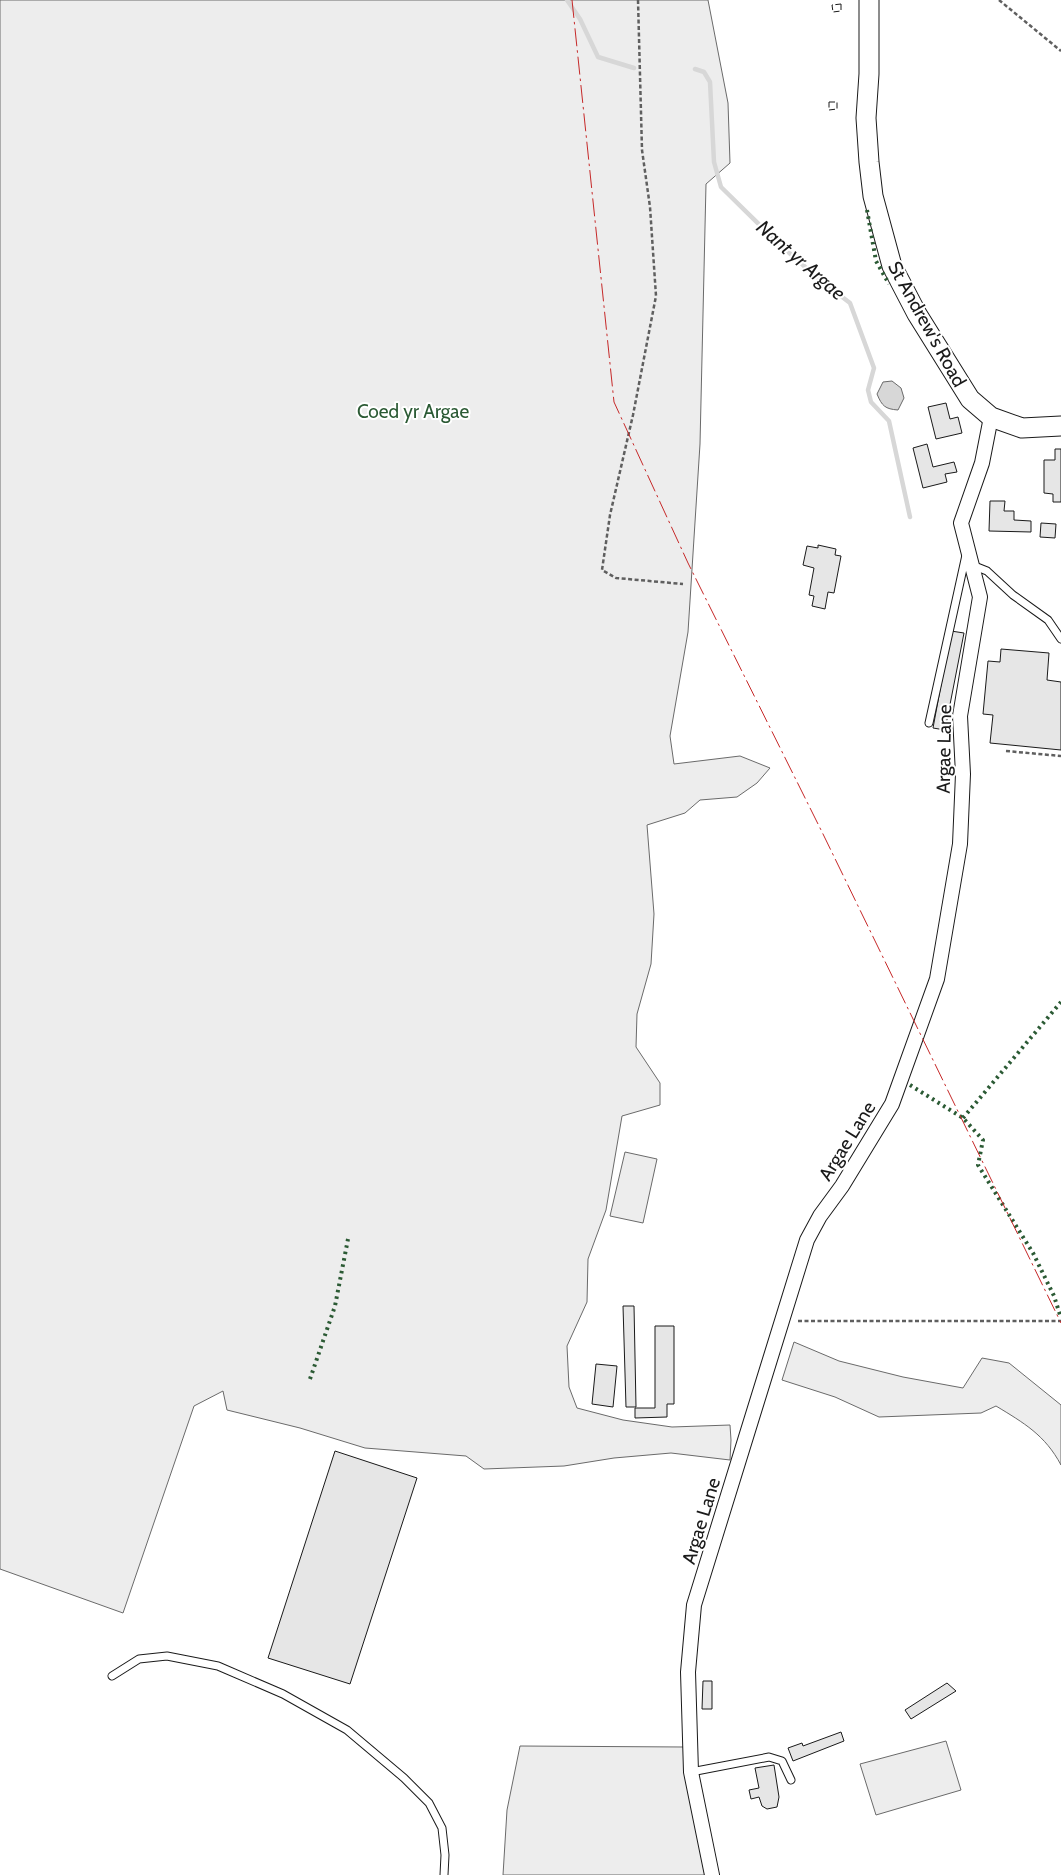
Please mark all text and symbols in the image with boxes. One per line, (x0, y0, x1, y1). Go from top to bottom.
water label: Nant yr Argae (752, 215, 850, 305)
street label: St Andrew's Road (883, 257, 971, 391)
park label: Coed yr Argae (357, 400, 469, 423)
street label: Argae Lane (932, 704, 956, 794)
street label: Argae Lane (814, 1097, 881, 1185)
street label: Argae Lane (677, 1475, 725, 1567)

